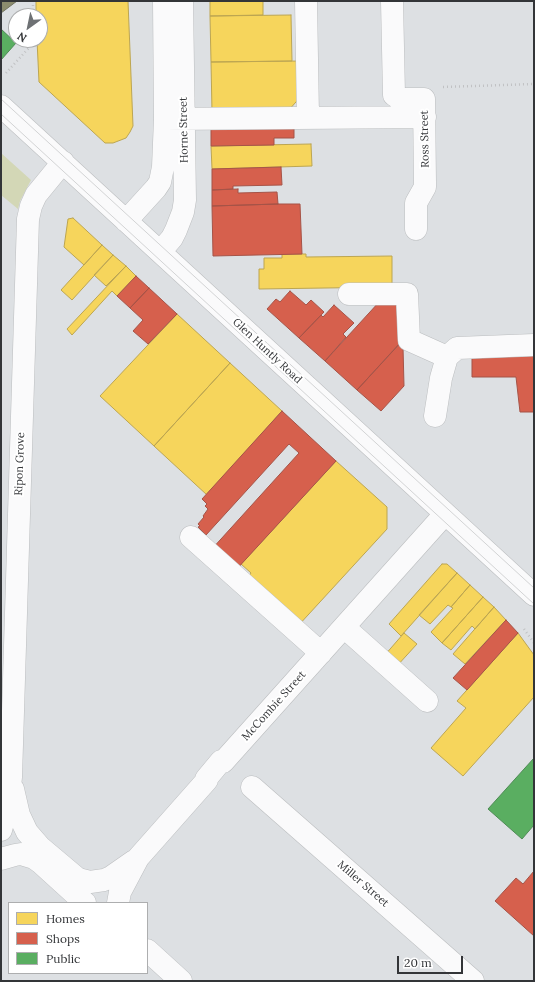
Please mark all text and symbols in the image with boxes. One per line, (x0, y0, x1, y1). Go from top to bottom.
north arrow (8, 8, 48, 48)
text: N (15, 29, 29, 45)
street label: Horne Street (177, 97, 191, 163)
street label: Ross Street (418, 110, 432, 168)
street label: Glen Huntly Road (230, 316, 304, 386)
street label: Ripon Grove (12, 432, 28, 496)
street label: McCombie Street (239, 668, 309, 744)
street label: Miller Street (335, 858, 391, 910)
legend (8, 902, 148, 974)
text: Homes (46, 911, 85, 926)
text: Shops (46, 931, 80, 946)
scale bar (399, 948, 465, 974)
text: Public (46, 951, 80, 966)
text: 20 m (404, 955, 432, 970)

